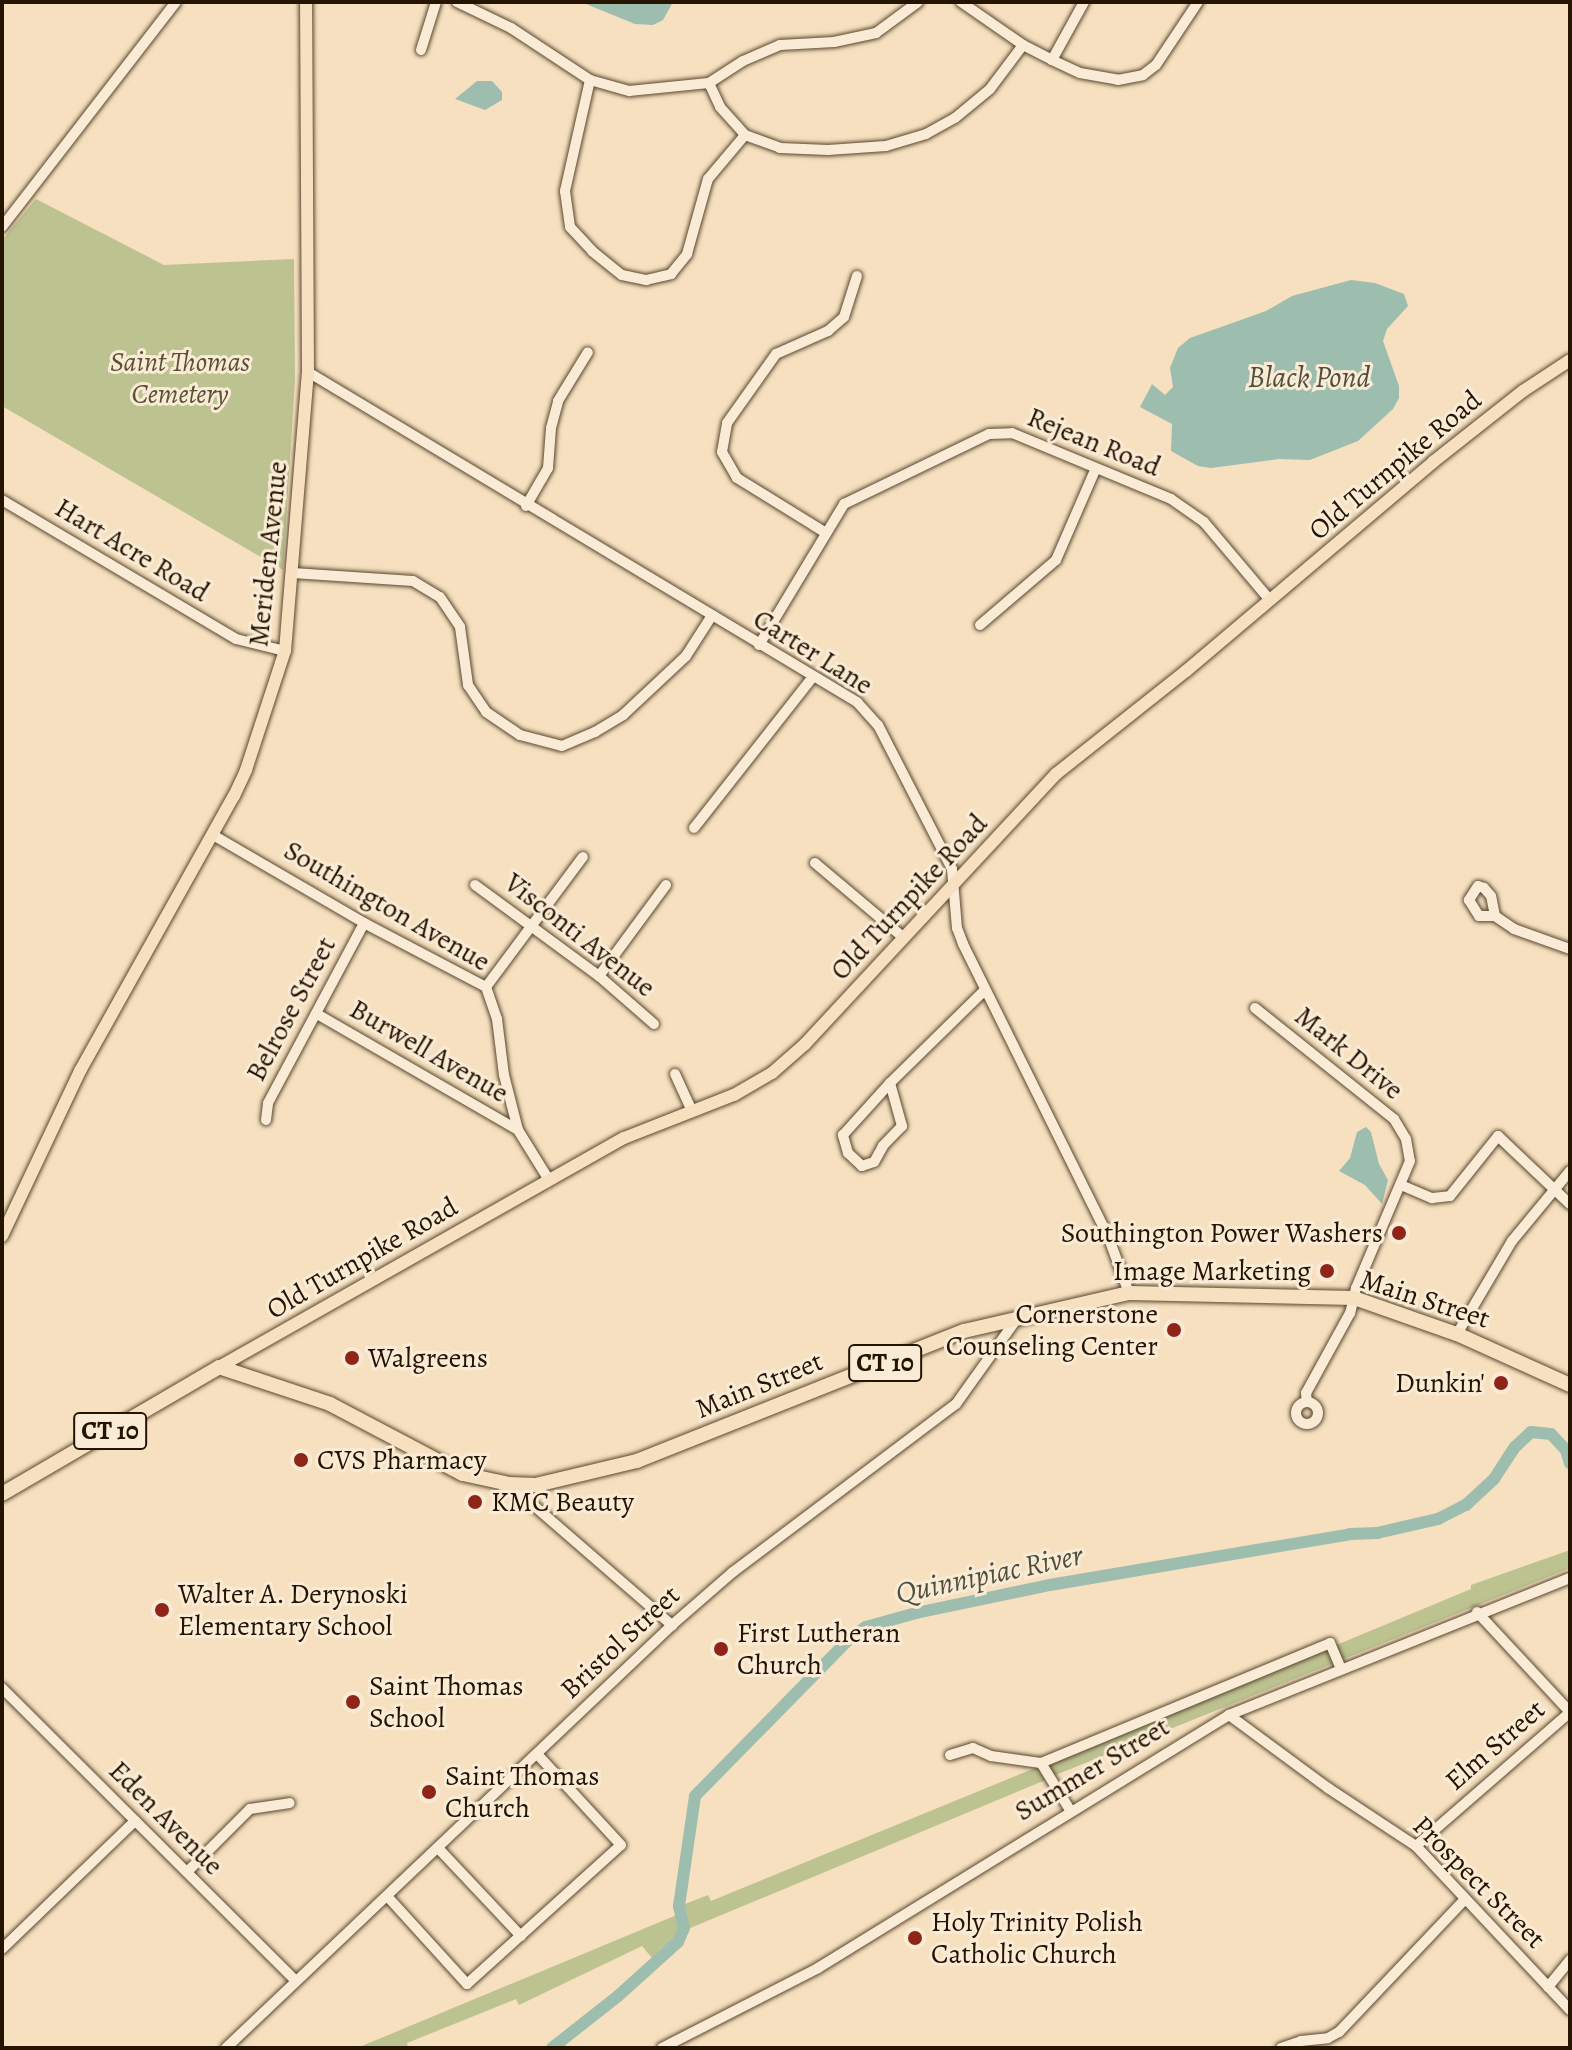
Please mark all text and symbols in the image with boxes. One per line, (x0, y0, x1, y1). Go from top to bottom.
park label: Saint Thomas Cemetery (110, 345, 250, 411)
water label: Black Pond (1248, 359, 1370, 395)
street label: Old Turnpike Road (1302, 383, 1488, 547)
street label: Rejean Road (1023, 400, 1165, 484)
street label: Meriden Avenue (242, 460, 294, 648)
street label: Hart Acre Road (49, 491, 215, 609)
street label: Carter Lane (747, 602, 879, 702)
street label: Old Turnpike Road (823, 807, 995, 987)
street label: Southington Avenue (278, 833, 496, 979)
street label: Visconti Avenue (498, 866, 662, 1004)
street label: Belrose Street (239, 931, 343, 1087)
street label: Burwell Avenue (344, 992, 514, 1110)
street label: Mark Drive (1288, 999, 1410, 1107)
street label: Old Turnpike Road (261, 1190, 463, 1326)
place label: Southington Power Washers (1061, 1216, 1383, 1250)
marker: Southington Power Washers (1390, 1224, 1408, 1242)
place label: Image Marketing (1113, 1254, 1311, 1288)
marker: Image Marketing (1318, 1262, 1336, 1280)
street label: Main Street (1356, 1262, 1494, 1336)
place label: Cornerstone Counseling Center (946, 1297, 1158, 1363)
marker: Cornerstone Counseling Center (1165, 1321, 1183, 1339)
place label: Walgreens (368, 1341, 488, 1375)
road number: CT 10 (847, 1341, 923, 1385)
street label: Main Street (691, 1344, 827, 1426)
marker: Walgreens (343, 1349, 361, 1367)
place label: Dunkin' (1395, 1366, 1485, 1400)
marker: Dunkin' (1492, 1374, 1510, 1392)
road number: CT 10 (72, 1409, 148, 1453)
place label: CVS Pharmacy (317, 1443, 486, 1477)
marker: CVS Pharmacy (292, 1451, 310, 1469)
place label: KMC Beauty (491, 1485, 634, 1519)
marker: KMC Beauty (466, 1493, 484, 1511)
water label: Quinnipiac River (892, 1537, 1086, 1611)
place label: Walter A. Derynoski Elementary School (178, 1577, 408, 1643)
street label: Bristol Street (553, 1578, 687, 1706)
marker: Walter A. Derynoski Elementary School (153, 1601, 171, 1619)
place label: First Lutheran Church (737, 1616, 900, 1682)
marker: First Lutheran Church (712, 1640, 730, 1658)
place label: Saint Thomas School (369, 1669, 524, 1735)
marker: Saint Thomas School (344, 1693, 362, 1711)
street label: Elm Street (1438, 1693, 1552, 1797)
street label: Summer Street (1009, 1710, 1175, 1828)
street label: Eden Avenue (102, 1754, 230, 1882)
place label: Saint Thomas Church (445, 1759, 600, 1825)
marker: Saint Thomas Church (420, 1783, 438, 1801)
street label: Prospect Street (1406, 1809, 1552, 1955)
place label: Holy Trinity Polish Catholic Church (931, 1905, 1143, 1971)
marker: Holy Trinity Polish Catholic Church (906, 1929, 924, 1947)

